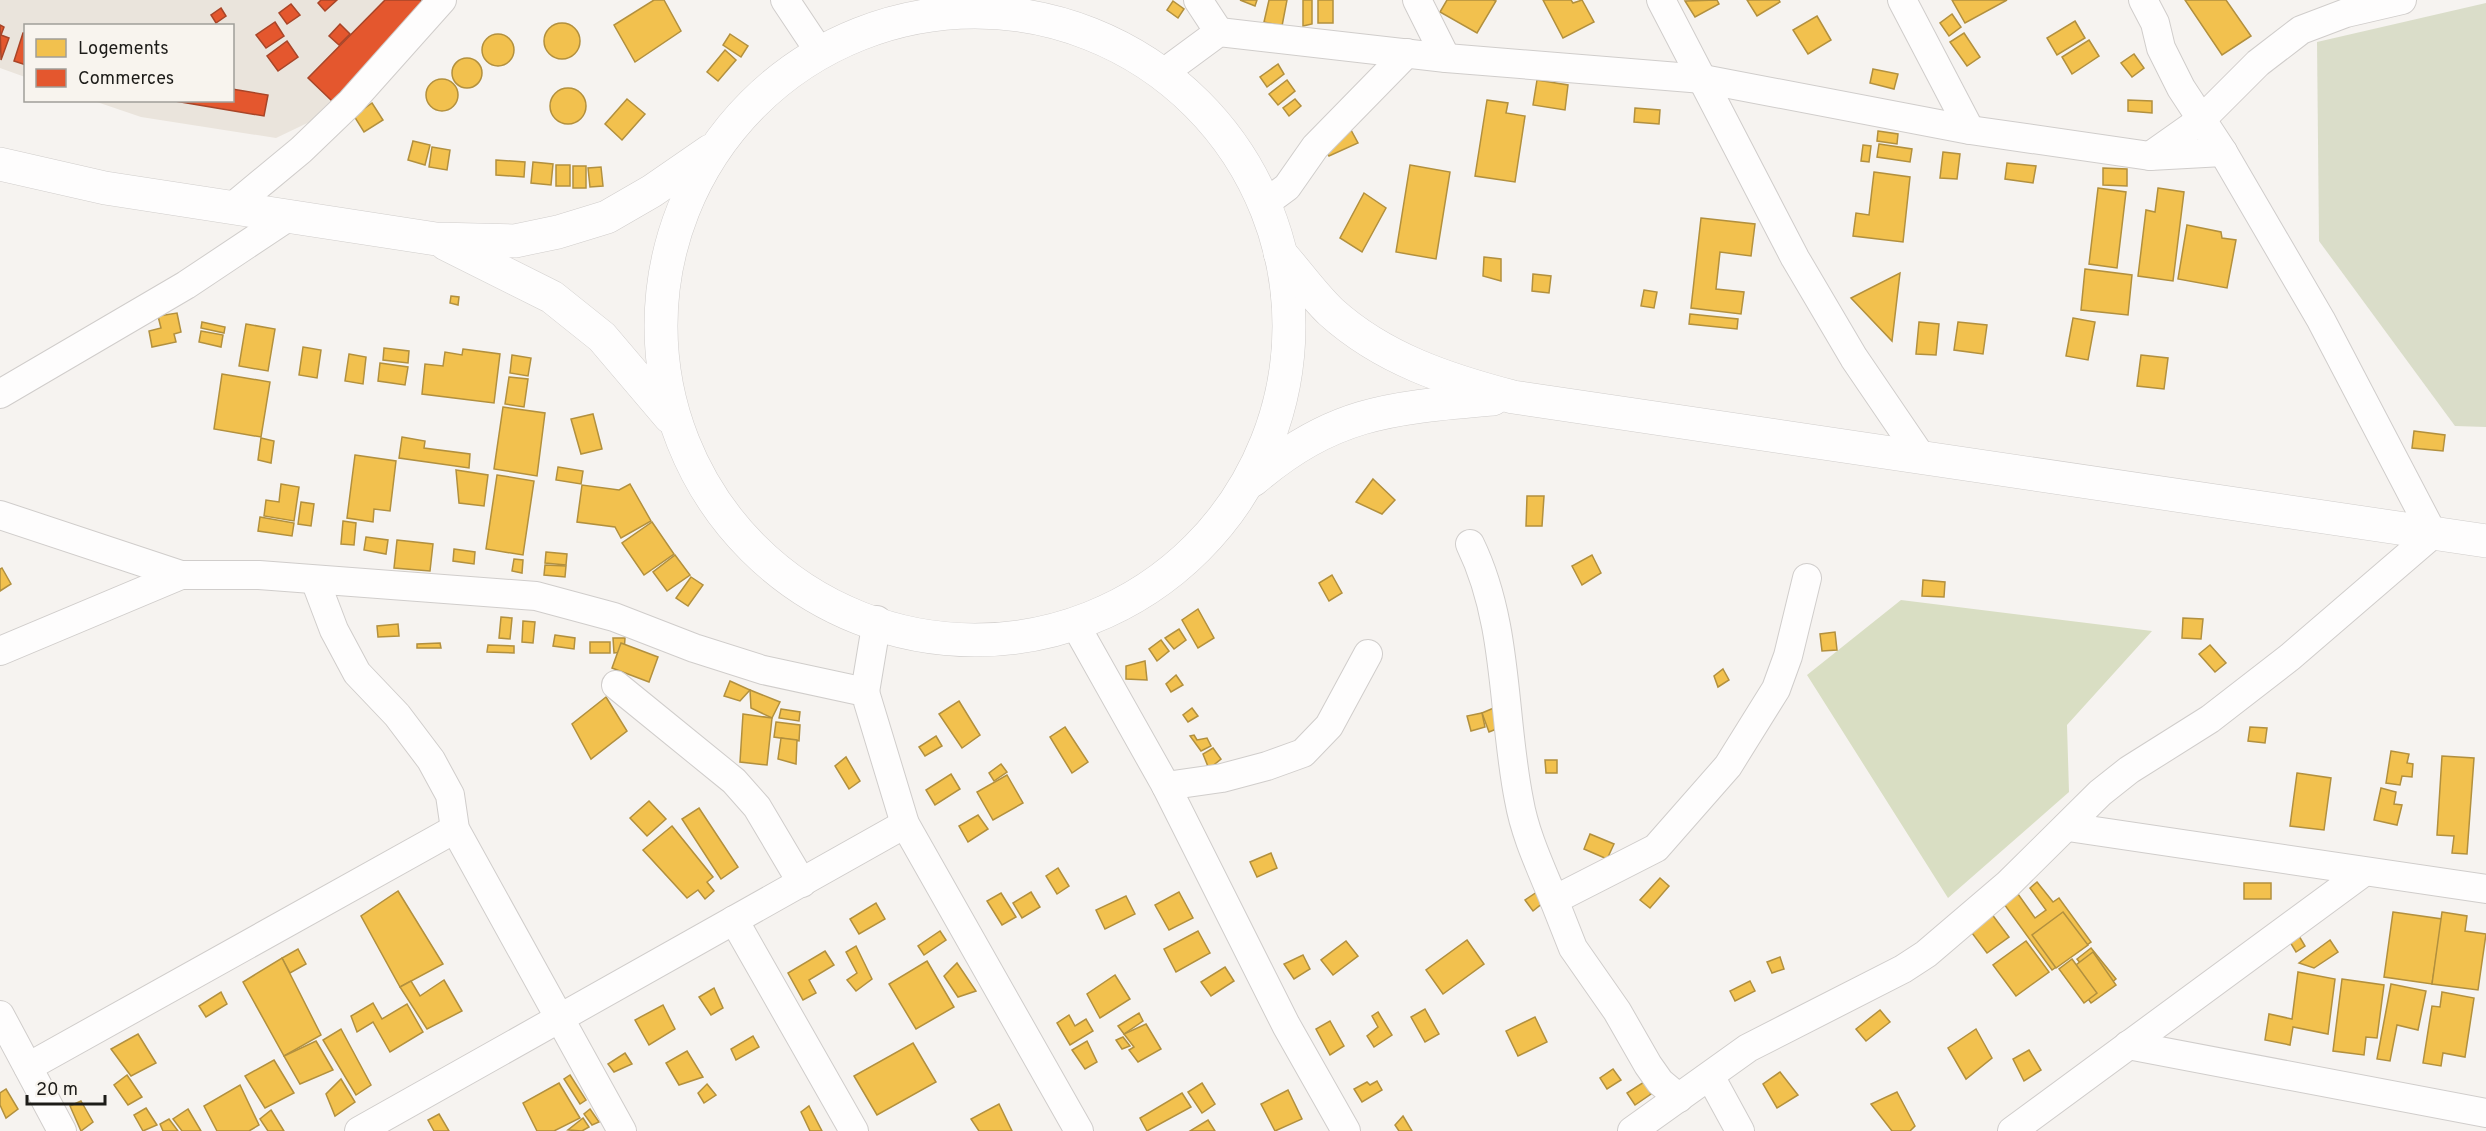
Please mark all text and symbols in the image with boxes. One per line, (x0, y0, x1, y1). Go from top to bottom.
legend (24, 24, 234, 102)
text: Logements (78, 38, 169, 61)
text: Commerces (78, 68, 174, 91)
scale bar (27, 1068, 105, 1106)
text: 20 m (36, 1079, 78, 1102)

